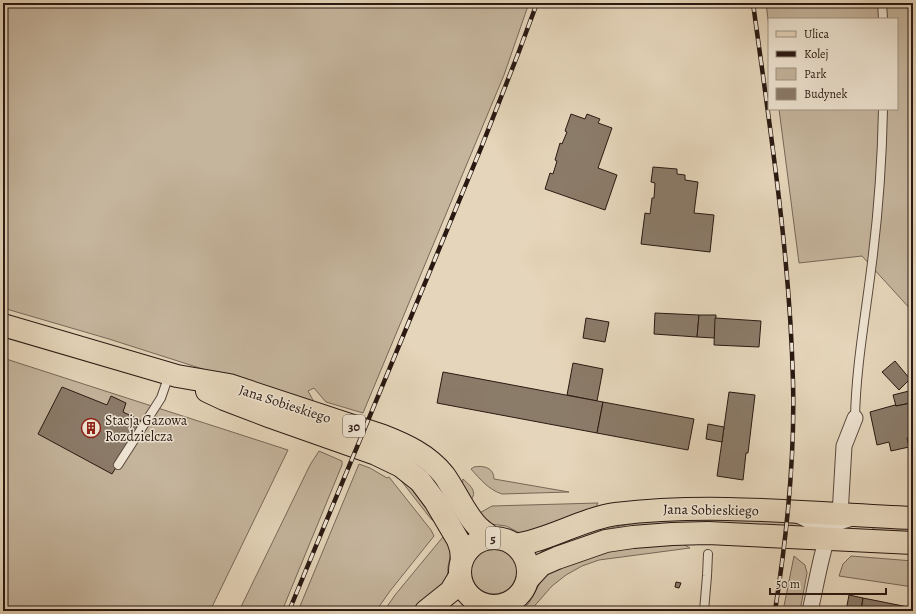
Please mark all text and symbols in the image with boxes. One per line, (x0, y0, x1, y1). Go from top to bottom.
legend (768, 18, 898, 110)
text: Ulica (804, 26, 829, 42)
text: Kolej (804, 46, 828, 62)
text: Park (804, 66, 827, 82)
text: Budynek (804, 86, 847, 102)
street label: Jana Sobieskiego (237, 380, 333, 428)
place label: Stacja Gazowa Rozdzielcza (105, 411, 188, 446)
road number: 30 (343, 415, 365, 437)
building icon: Stacja Gazowa Rozdzielcza (80, 417, 102, 439)
street label: Jana Sobieskiego (663, 500, 759, 520)
road number: 5 (486, 527, 500, 549)
scale bar (770, 570, 886, 596)
text: 50 m (776, 576, 800, 592)

